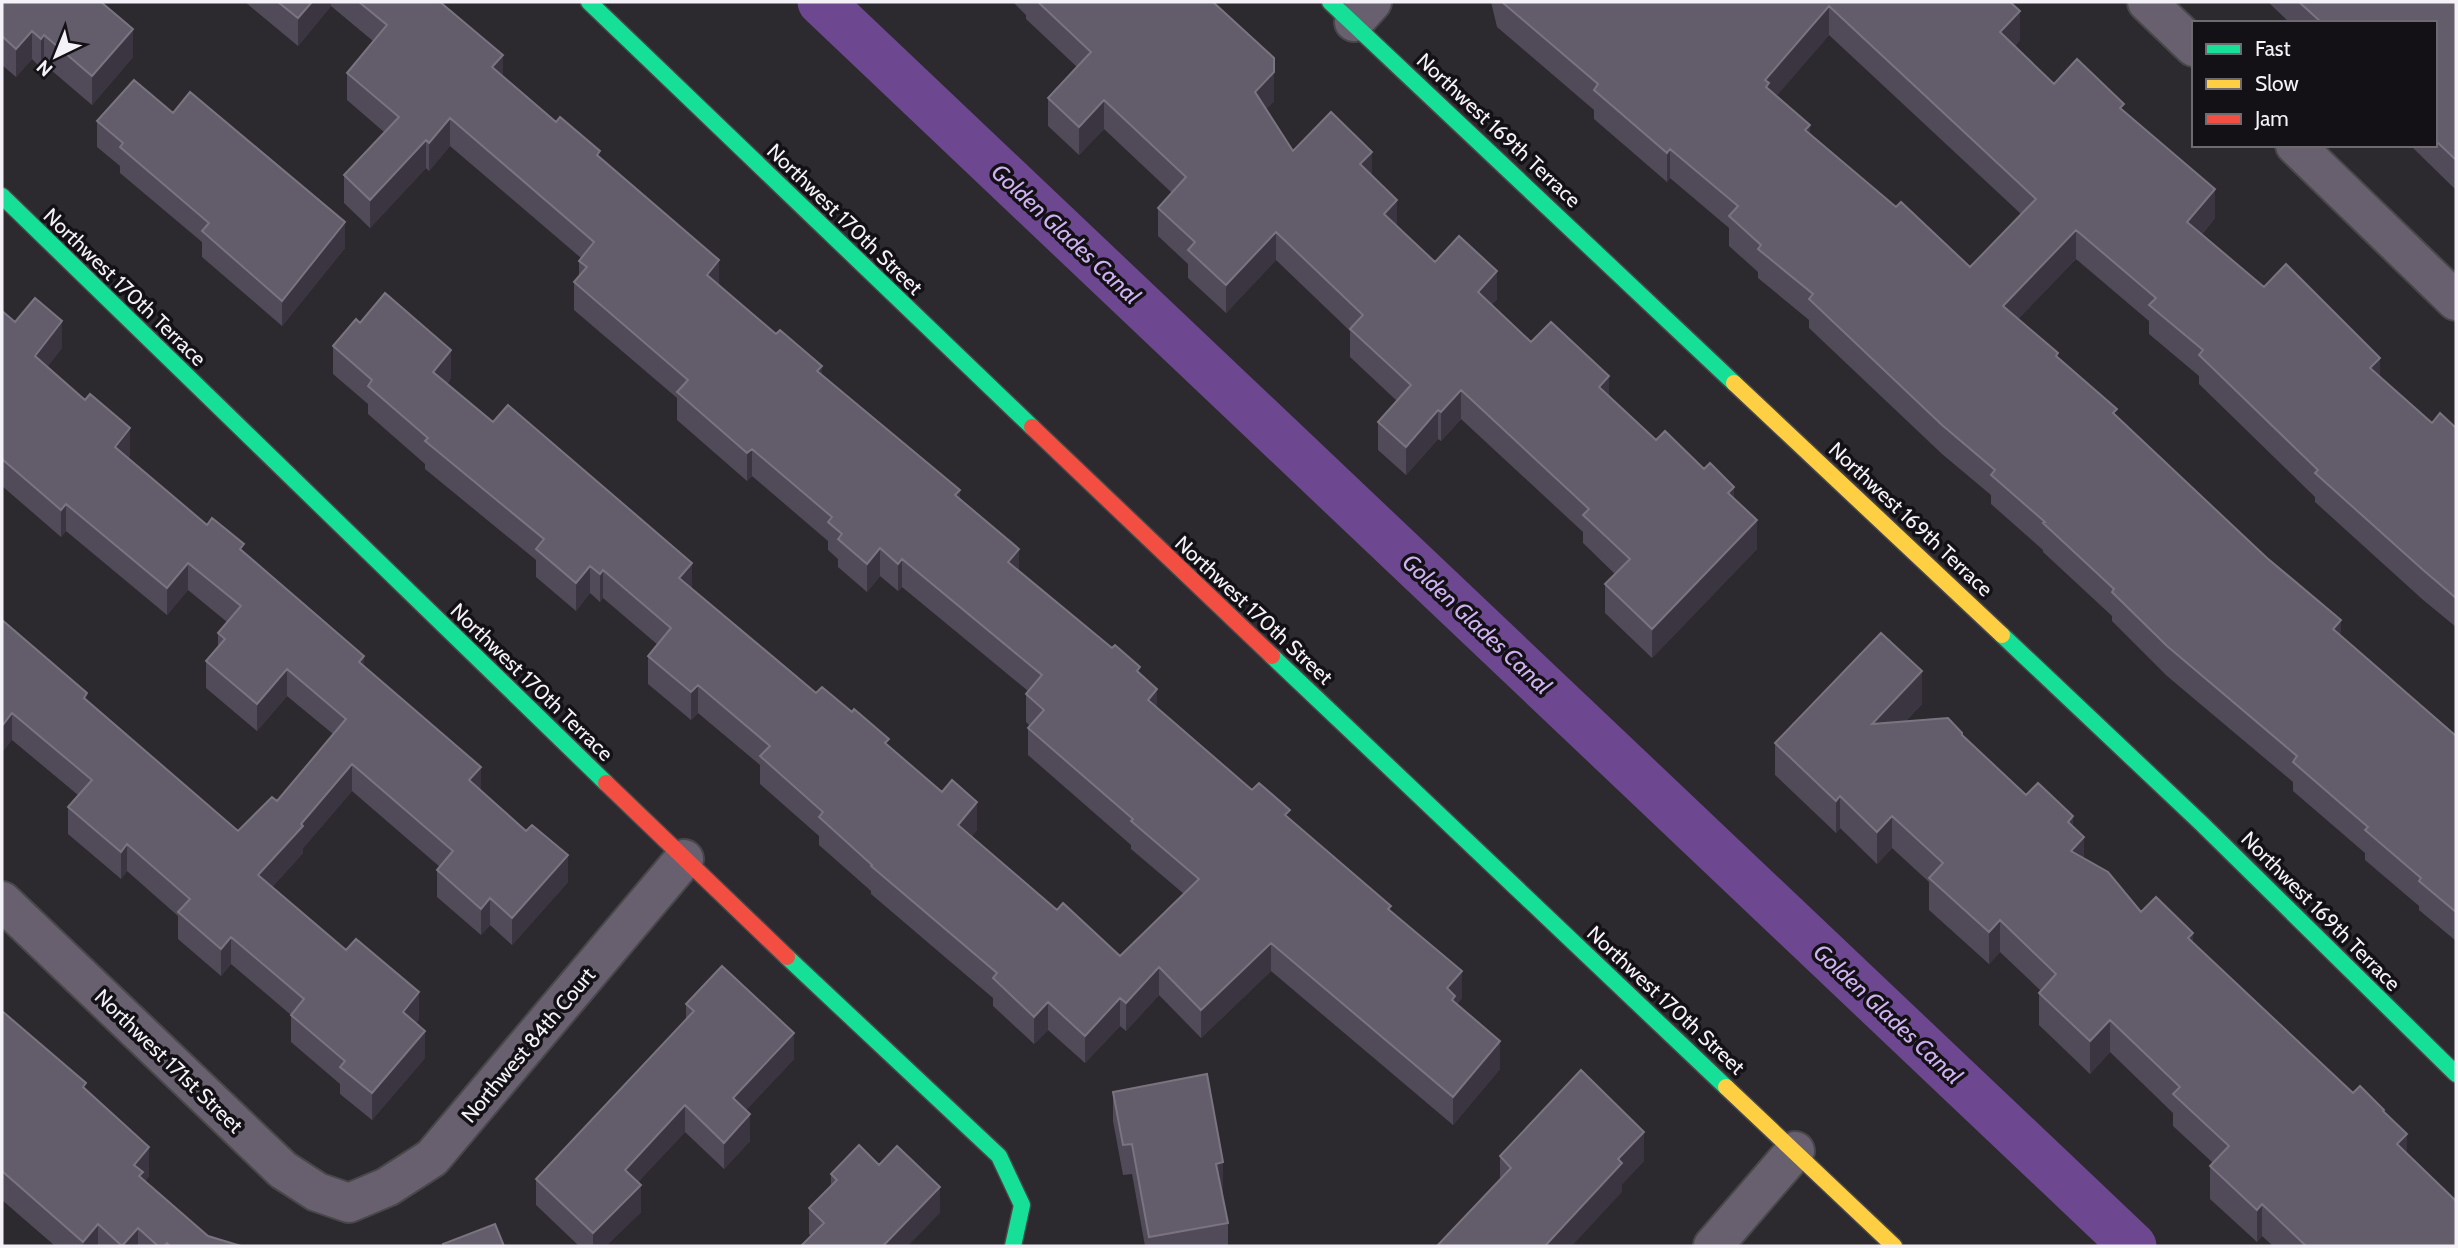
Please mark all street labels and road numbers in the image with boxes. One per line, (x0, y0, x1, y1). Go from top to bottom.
street label: Northwest 169th Terrace (1412, 48, 1586, 213)
street label: Northwest 170th Street (762, 138, 928, 300)
street label: Northwest 170th Terrace (39, 203, 212, 371)
street label: Northwest 169th Terrace (1824, 437, 1998, 602)
street label: Northwest 170th Street (1170, 530, 1338, 690)
street label: Northwest 170th Terrace (446, 598, 619, 766)
street label: Northwest 169th Terrace (2236, 826, 2406, 996)
street label: Northwest 170th Street (1582, 920, 1750, 1080)
street label: Northwest 84th Court (456, 963, 600, 1127)
street label: Northwest 171st Street (90, 984, 248, 1138)

